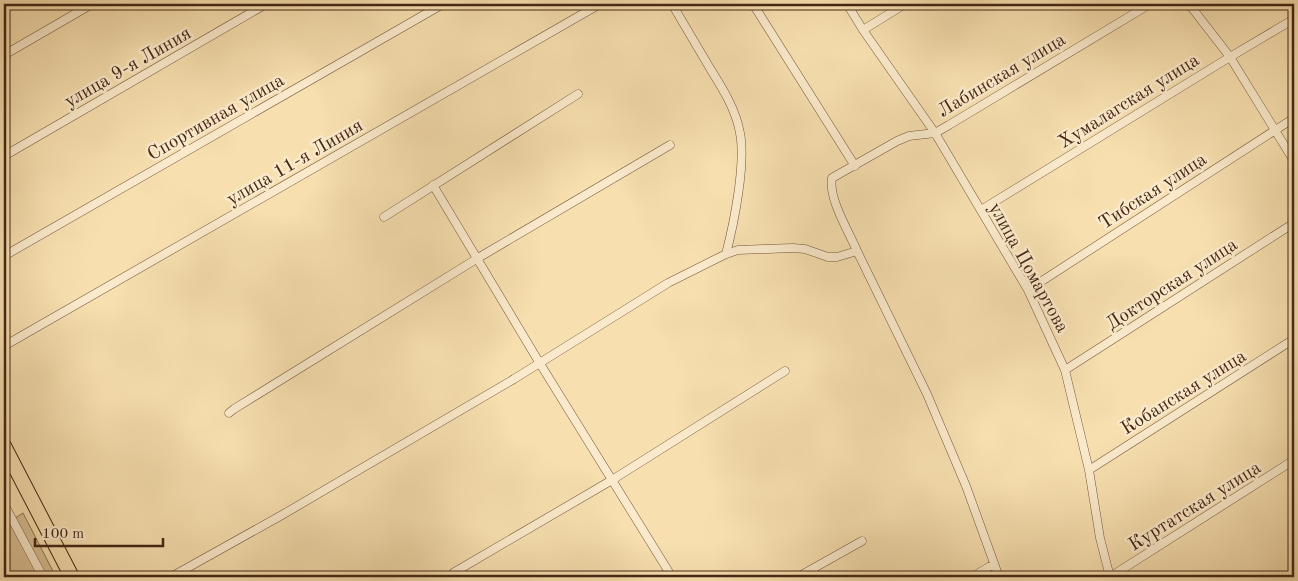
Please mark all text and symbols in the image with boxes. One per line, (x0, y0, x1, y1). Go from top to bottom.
street label: улица 9-я Линия (62, 24, 195, 112)
street label: Лабинская улица (935, 30, 1070, 122)
street label: Хумалагская улица (1056, 51, 1204, 153)
street label: Спортивная улица (145, 71, 288, 165)
street label: улица 11-я Линия (224, 116, 367, 210)
street label: Тибская улица (1096, 150, 1211, 234)
street label: улица Цомартова (984, 200, 1072, 337)
street label: Докторская улица (1103, 235, 1242, 335)
street label: Кобанская улица (1118, 347, 1251, 439)
street label: Куртатская улица (1126, 458, 1265, 555)
scale bar (35, 516, 162, 548)
text: 100 m (42, 527, 84, 542)

